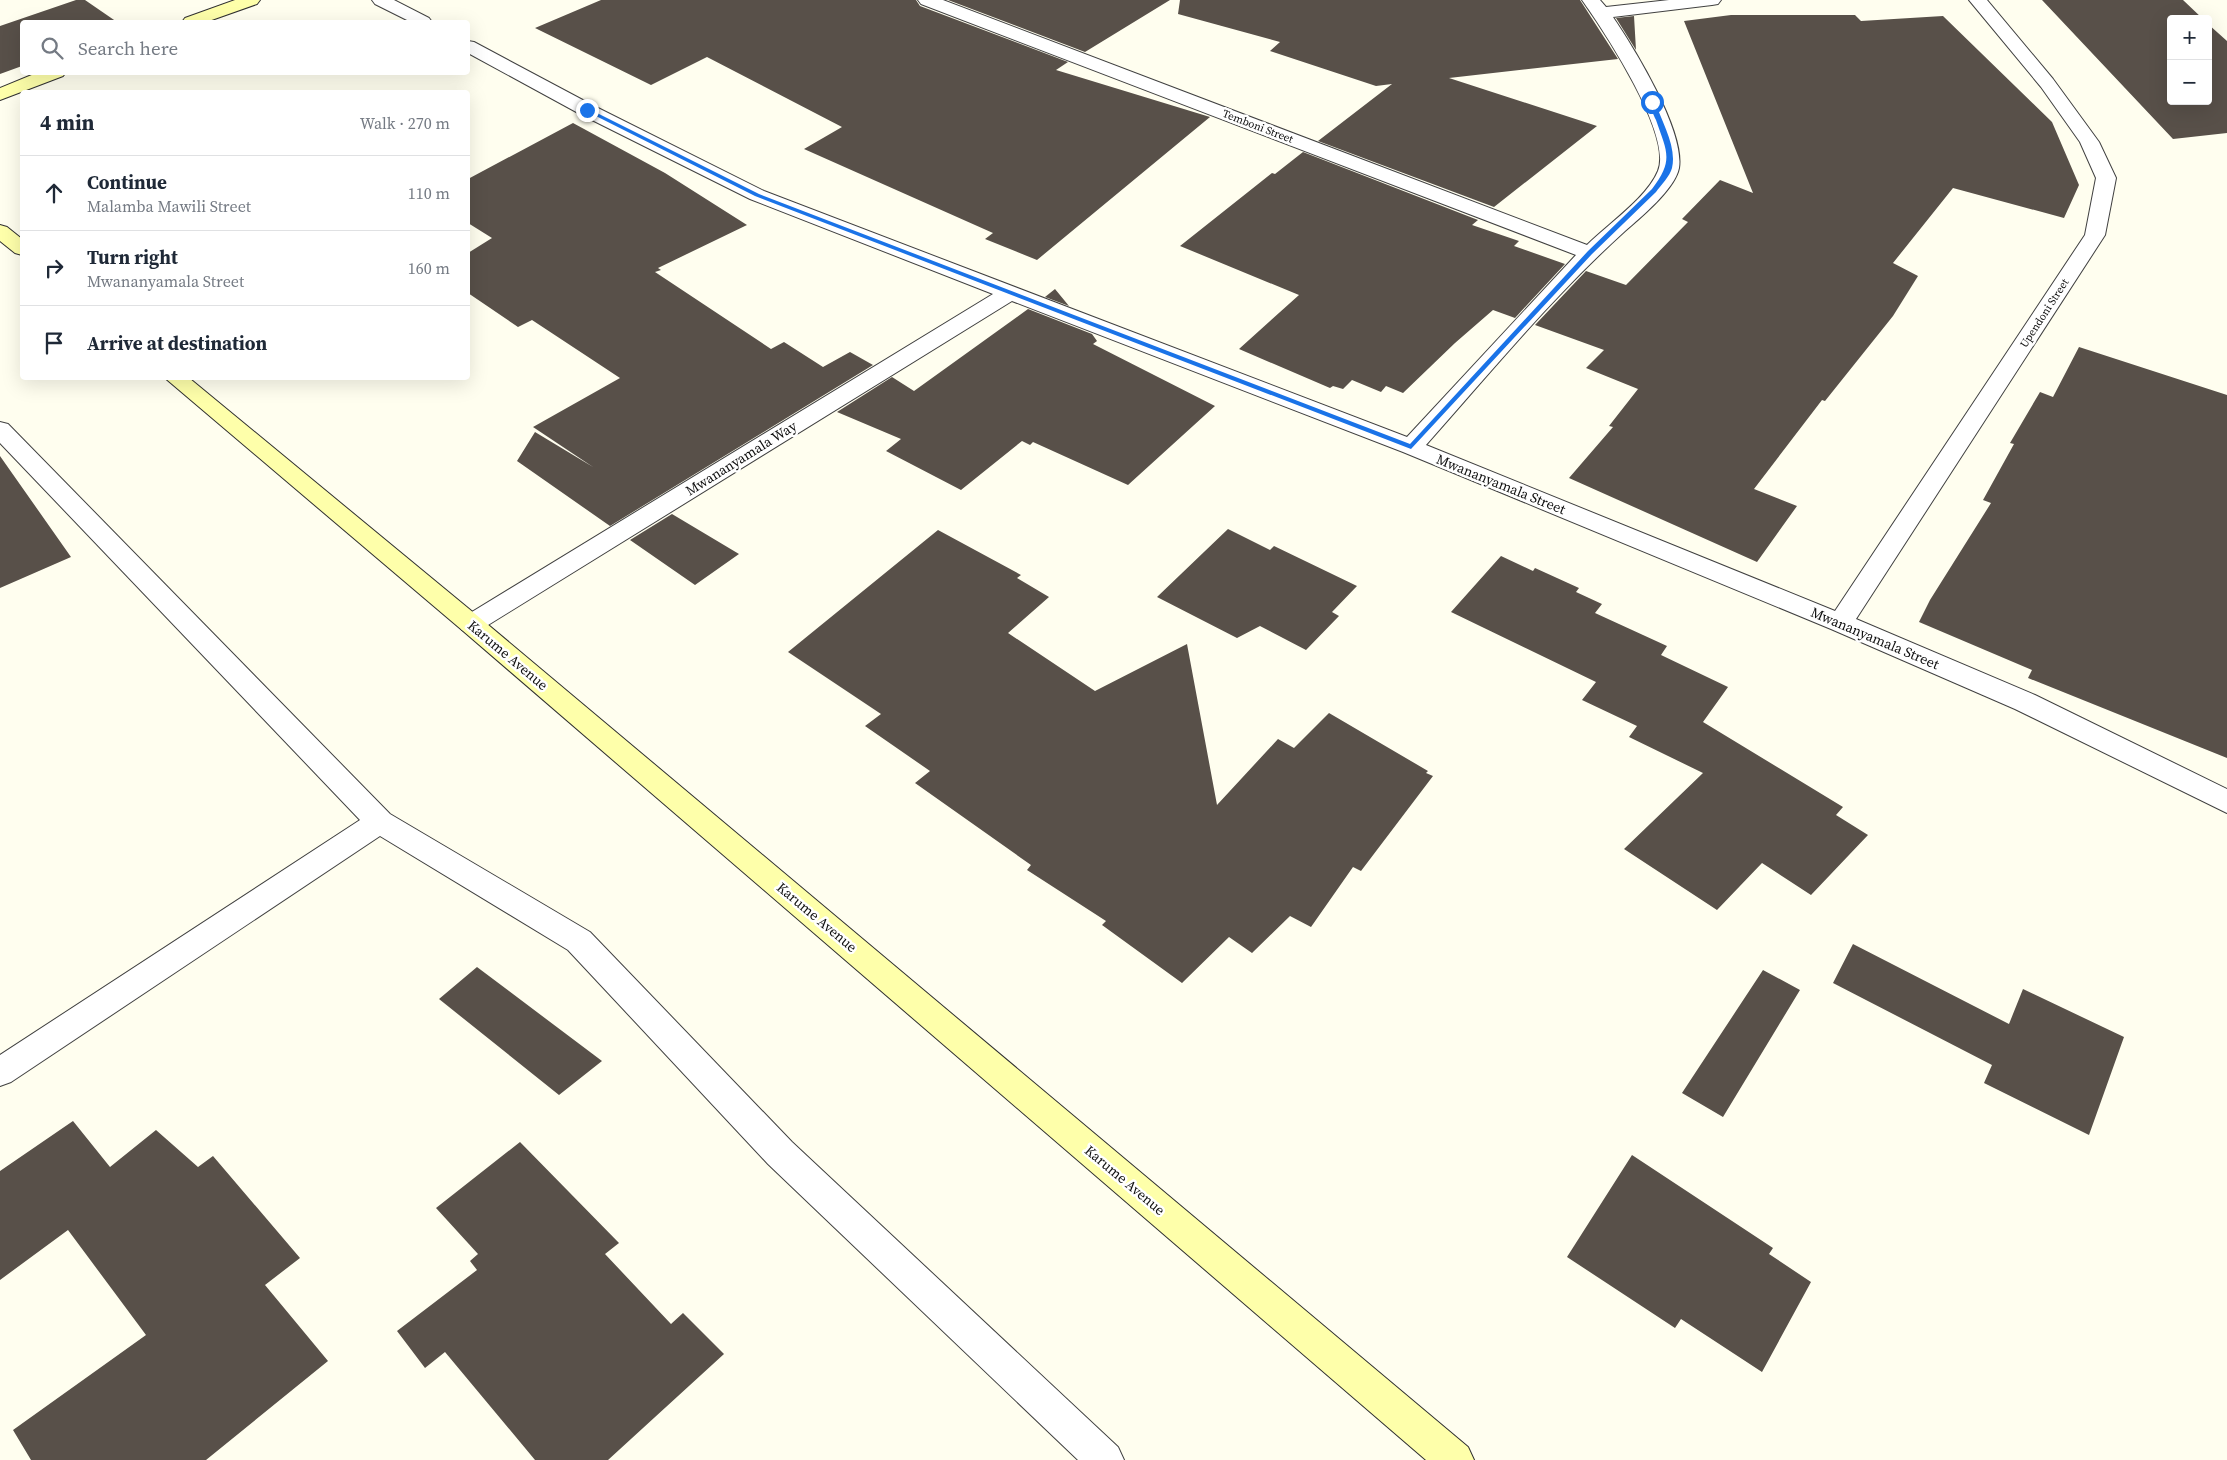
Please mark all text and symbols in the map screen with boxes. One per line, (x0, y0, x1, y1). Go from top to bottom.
map controls (2167, 15, 2212, 105)
button: + (2167, 15, 2212, 60)
search box (20, 20, 470, 75)
icon: search (38, 34, 66, 62)
text: Search here (78, 35, 178, 61)
button: − (2167, 60, 2212, 105)
route start (1641, 91, 1664, 114)
route end (576, 99, 599, 122)
street label: Temboni Street (1220, 106, 1296, 147)
text: 4 min (40, 108, 95, 137)
text: Walk · 270 m (360, 112, 450, 134)
text: Continue (87, 169, 167, 195)
icon: ahead (40, 179, 68, 207)
text: 110 m (408, 182, 450, 204)
text: Malamba Mawili Street (87, 195, 251, 217)
text: Turn right (87, 244, 178, 270)
icon: right (40, 254, 68, 282)
text: 160 m (408, 257, 450, 279)
text: Mwananyamala Street (87, 270, 244, 292)
street label: Upendoni Street (2016, 276, 2073, 351)
icon: arrive (40, 329, 68, 357)
text: Arrive at destination (87, 330, 267, 356)
street label: Mwananyamala Way (682, 415, 801, 500)
street label: Mwananyamala Street (1433, 449, 1569, 519)
street label: Mwananyamala Street (1808, 602, 1943, 674)
street label: Karume Avenue (464, 615, 552, 695)
street label: Karume Avenue (773, 877, 861, 957)
street label: Karume Avenue (1081, 1140, 1169, 1220)

